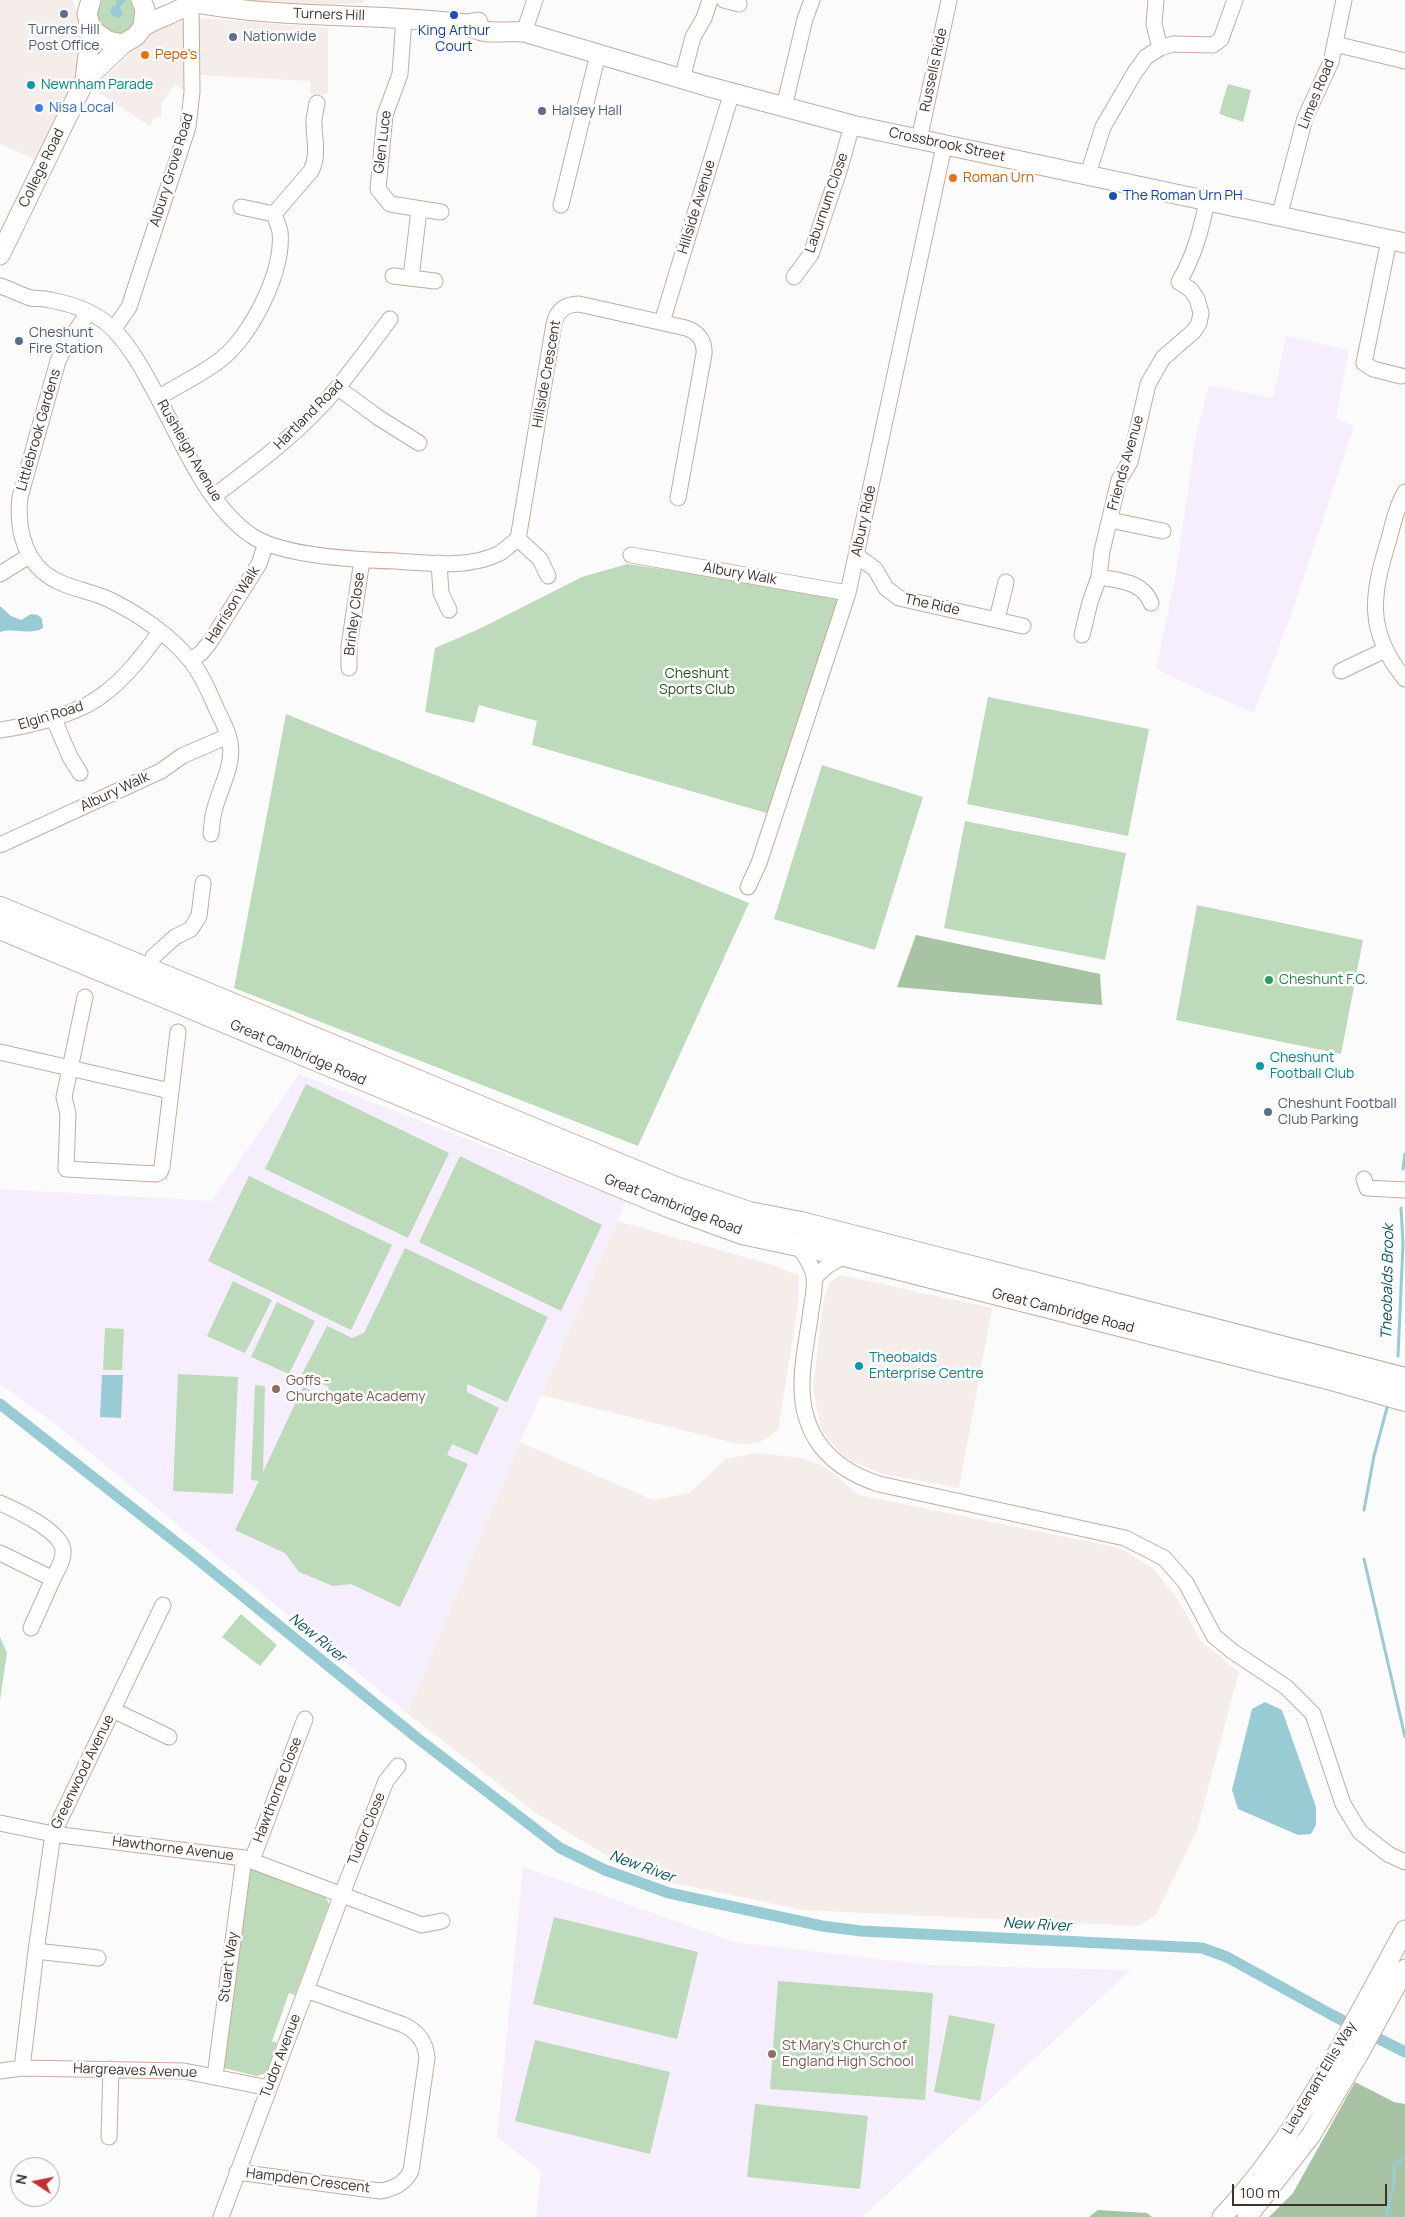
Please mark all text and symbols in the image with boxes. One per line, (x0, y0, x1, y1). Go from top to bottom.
street label: Turners Hill (293, 5, 365, 25)
marker: Turners Hill Post Office (58, 8, 70, 20)
marker: King Arthur Court (448, 9, 460, 21)
place label: Turners Hill Post Office (28, 22, 100, 54)
place label: King Arthur Court (418, 23, 490, 56)
street label: Russells Ride (917, 27, 951, 113)
place label: Nationwide (243, 29, 316, 45)
marker: Nationwide (227, 31, 239, 43)
place label: Pepe's (155, 47, 197, 63)
marker: Pepe's (139, 49, 151, 61)
street label: Limes Road (1295, 57, 1339, 131)
place label: Newnham Parade (41, 77, 153, 93)
marker: Newnham Parade (25, 79, 37, 91)
place label: Nisa Local (49, 100, 114, 116)
marker: Nisa Local (33, 102, 45, 114)
place label: Halsey Hall (552, 103, 622, 119)
marker: Halsey Hall (536, 105, 548, 117)
street label: Glen Luce (371, 110, 395, 174)
street label: Albury Grove Road (147, 111, 197, 229)
street label: Crossbrook Street (887, 124, 1007, 166)
street label: College Road (16, 126, 68, 210)
street label: Laburnum Close (802, 151, 852, 255)
street label: Hillside Avenue (675, 158, 719, 256)
place label: Roman Urn (963, 170, 1034, 186)
marker: Roman Urn (947, 172, 959, 184)
place label: The Roman Urn PH (1123, 188, 1243, 204)
marker: The Roman Urn PH (1107, 190, 1119, 202)
street label: Hillside Crescent (529, 319, 565, 429)
place label: Cheshunt Fire Station (29, 325, 103, 358)
marker: Cheshunt Fire Station (13, 335, 25, 347)
street label: Littlebrook Gardens (14, 367, 64, 493)
street label: Hartland Road (271, 377, 347, 453)
street label: Rushleigh Avenue (153, 397, 225, 505)
street label: Friends Avenue (1104, 414, 1148, 512)
street label: Albury Ride (848, 484, 880, 558)
street label: Albury Walk (702, 559, 778, 589)
street label: Harrison Walk (203, 563, 263, 647)
street label: Brinley Close (342, 571, 368, 657)
street label: The Ride (903, 591, 961, 619)
park label: Cheshunt Sports Club (659, 666, 735, 699)
street label: Elgin Road (16, 698, 86, 734)
street label: Albury Walk (78, 769, 152, 815)
place label: Cheshunt F.C. (1279, 972, 1368, 988)
marker: Cheshunt F.C. (1263, 974, 1275, 986)
street label: Great Cambridge Road (228, 1017, 368, 1089)
place label: Cheshunt Football Club (1270, 1050, 1354, 1082)
marker: Cheshunt Football Club (1254, 1060, 1266, 1072)
place label: Cheshunt Football Club Parking (1278, 1096, 1397, 1128)
marker: Cheshunt Football Club Parking (1262, 1106, 1274, 1118)
street label: Great Cambridge Road (602, 1171, 744, 1239)
water label: Theobalds Brook (1378, 1224, 1398, 1340)
street label: Great Cambridge Road (990, 1285, 1136, 1337)
place label: Theobalds Enterprise Centre (869, 1350, 984, 1382)
marker: Theobalds Enterprise Centre (853, 1360, 865, 1372)
place label: Goffs - Churchgate Academy (286, 1373, 426, 1405)
marker: Goffs - Churchgate Academy (270, 1383, 282, 1395)
water label: New River (285, 1610, 349, 1666)
street label: Greenwood Avenue (48, 1712, 118, 1832)
street label: Hawthorne Close (250, 1735, 306, 1845)
street label: Tudor Close (345, 1790, 389, 1868)
street label: Hawthorne Avenue (111, 1833, 235, 1865)
water label: New River (607, 1847, 677, 1887)
water label: New River (1003, 1914, 1071, 1936)
street label: Stuart Way (216, 1931, 242, 2003)
street label: Tudor Avenue (257, 2012, 305, 2100)
street label: Lieutenant Ellis Way (1280, 2019, 1360, 2137)
place label: St Mary's Church of England High School (782, 2038, 914, 2070)
marker: St Mary's Church of England High School (766, 2048, 778, 2060)
street label: Hargreaves Avenue (73, 2060, 197, 2082)
north arrow (10, 2157, 60, 2207)
street label: Hampden Crescent (245, 2165, 371, 2197)
text: N (10, 2172, 31, 2186)
scale bar (1235, 2174, 1390, 2206)
text: 100 m (1240, 2182, 1280, 2203)

